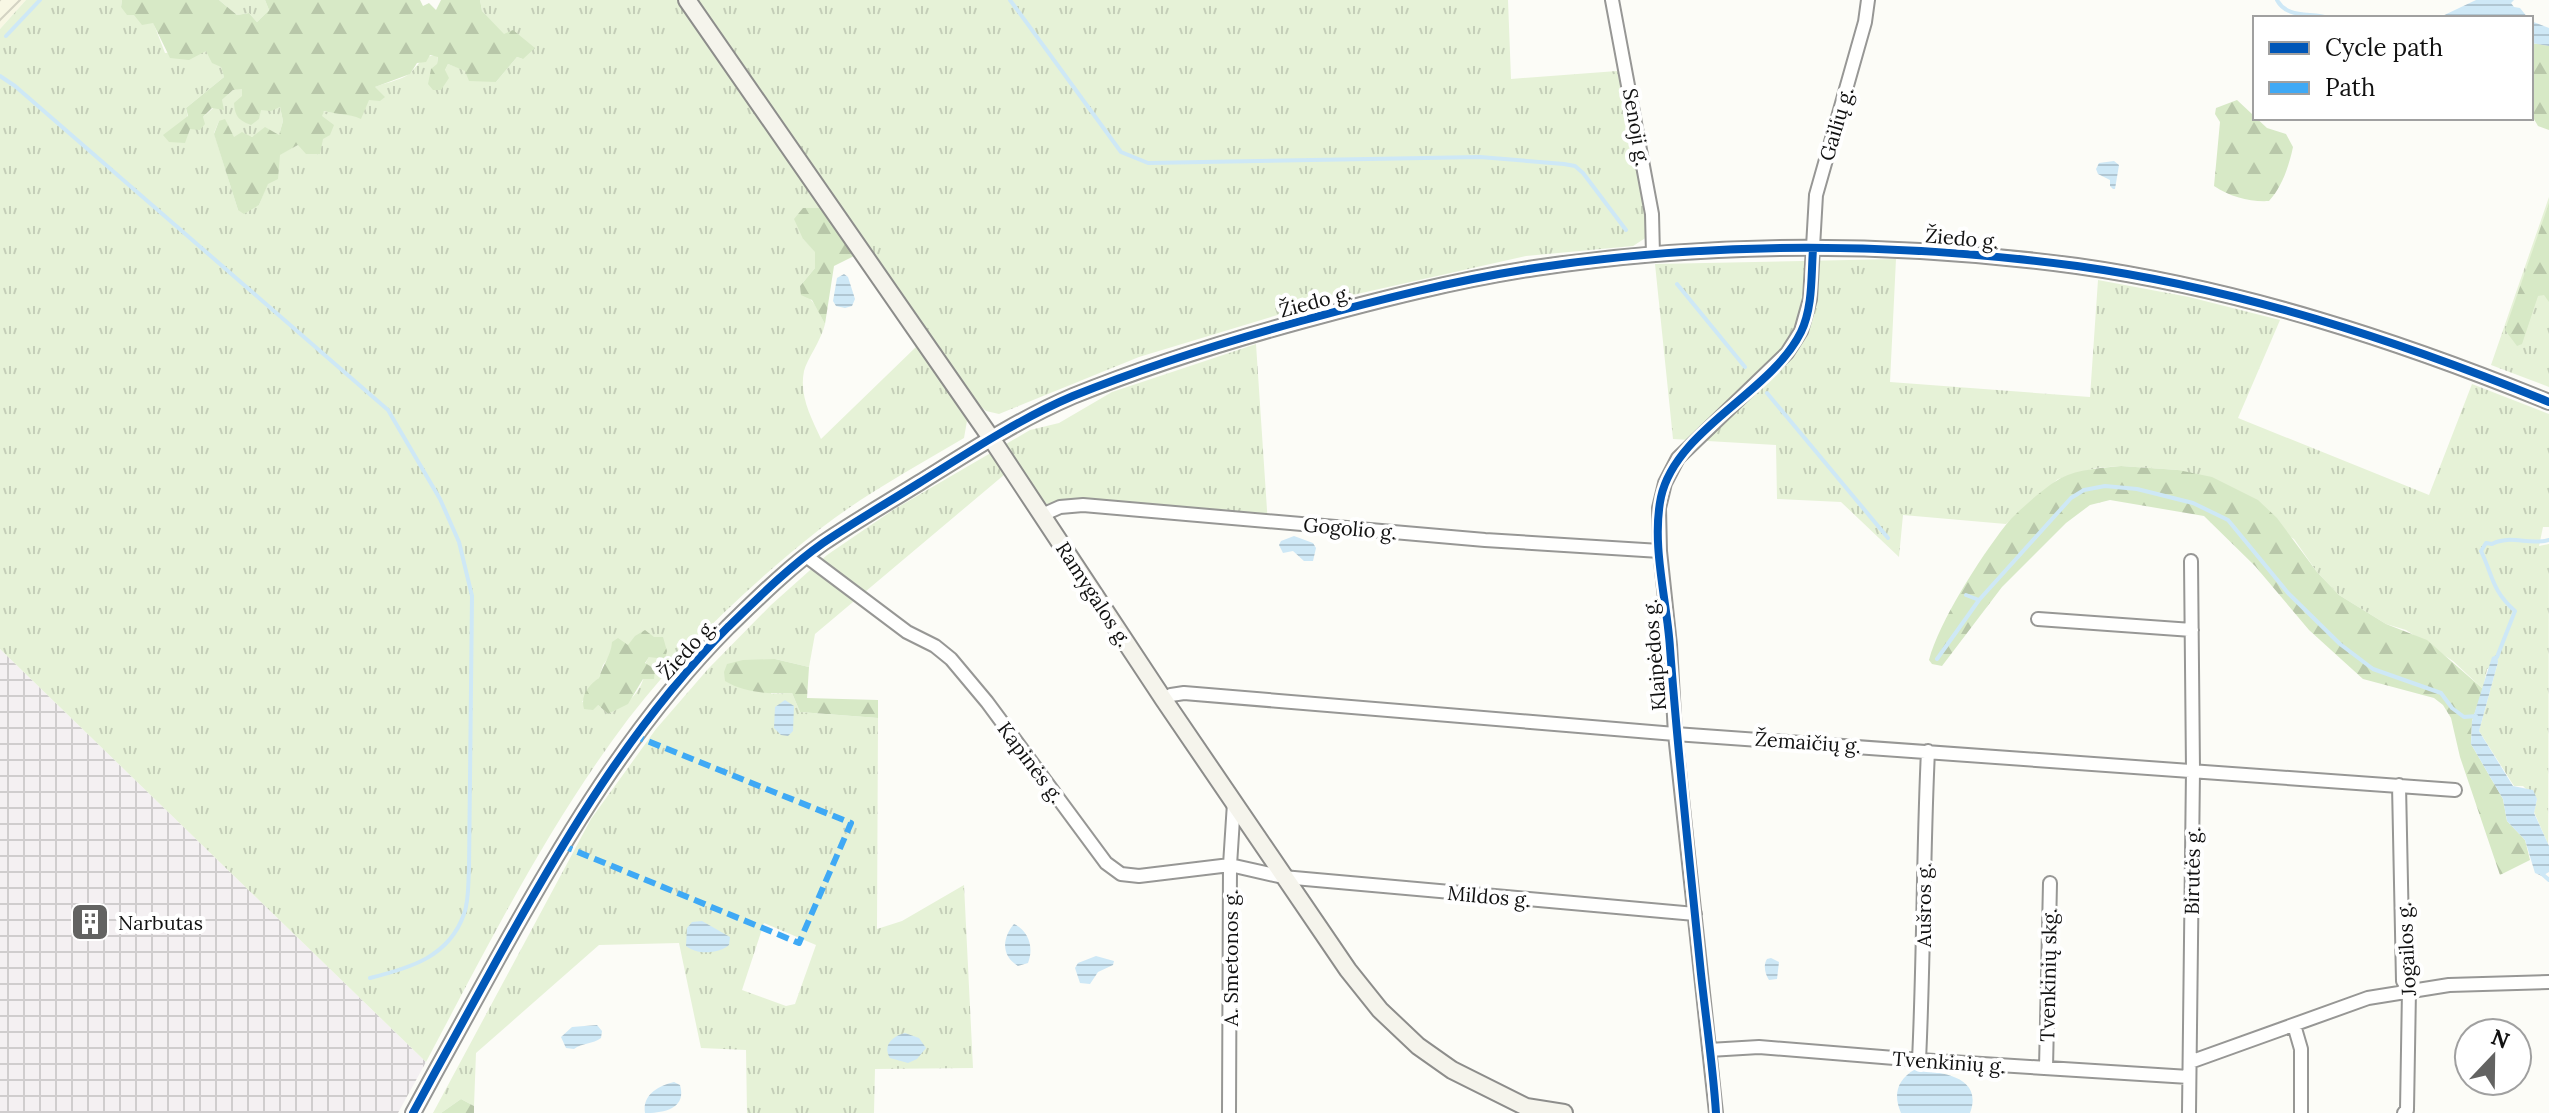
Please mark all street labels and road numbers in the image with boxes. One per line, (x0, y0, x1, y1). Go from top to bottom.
street label: Gailių g. (1814, 84, 1858, 164)
street label: Senoji g. (1618, 86, 1656, 168)
street label: Žiedo g. (1924, 222, 2000, 254)
street label: Žiedo g. (1276, 279, 1354, 323)
street label: Gogolio g. (1302, 511, 1398, 545)
street label: Ramygalos g. (1051, 537, 1137, 651)
street label: Klaipėdos g. (1637, 598, 1671, 712)
street label: Žiedo g. (653, 613, 721, 685)
street label: Kapinės g. (992, 717, 1070, 807)
street label: Žemaičių g. (1754, 726, 1862, 758)
street label: Birutės g. (2179, 827, 2205, 915)
street label: Aušros g. (1911, 863, 1936, 948)
street label: Mildos g. (1446, 880, 1532, 912)
street label: A. Smetonos g. (1218, 890, 1243, 1027)
street label: Jogailos g. (2391, 902, 2421, 997)
street label: Tvenkinių skg. (2034, 908, 2062, 1042)
street label: Tvenkinių g. (1892, 1046, 2006, 1078)

